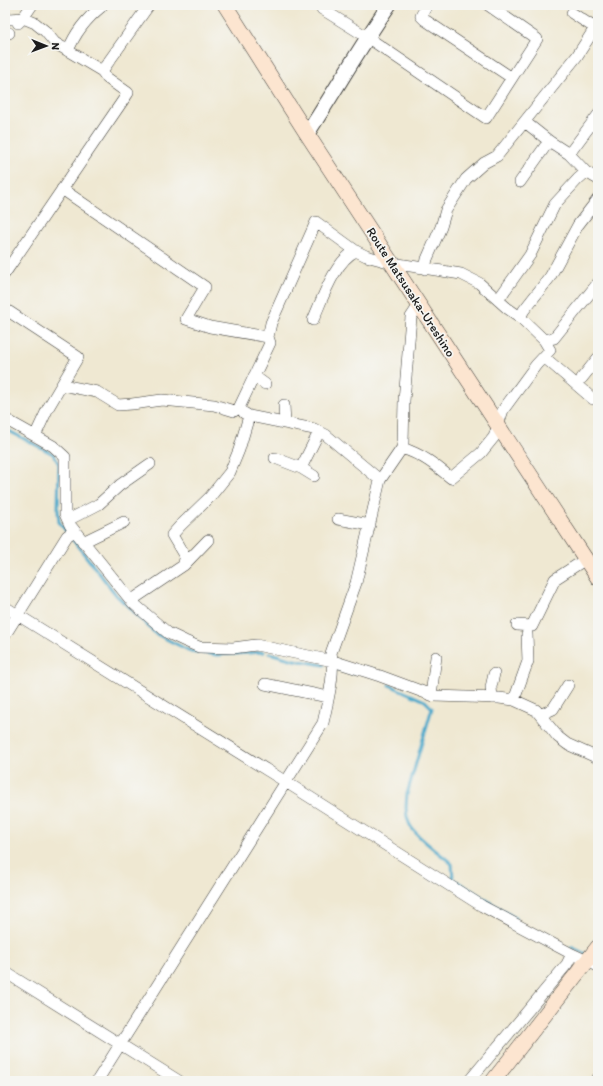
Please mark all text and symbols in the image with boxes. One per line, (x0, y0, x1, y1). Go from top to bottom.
north arrow (26, 26, 66, 66)
text: N (49, 42, 62, 50)
street label: Route Matsusaka-Ureshino (363, 224, 459, 360)

